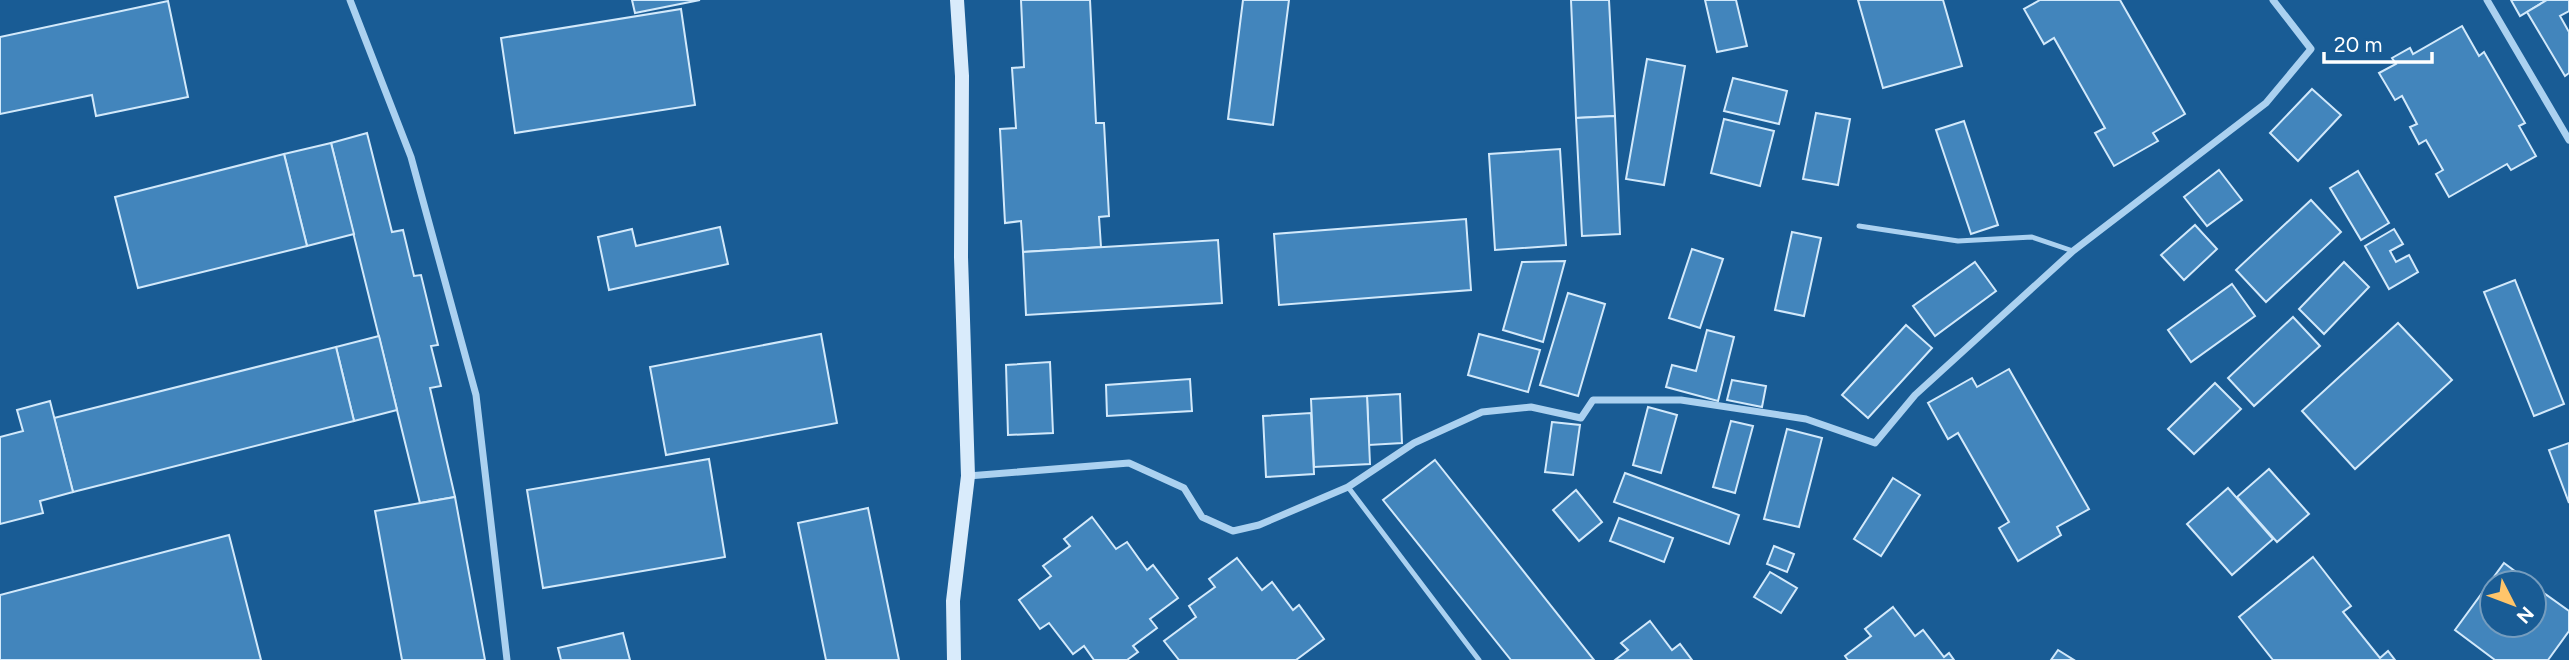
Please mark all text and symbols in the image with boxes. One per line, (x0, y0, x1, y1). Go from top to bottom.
scale bar (2324, 21, 2432, 65)
text: 20 m (2334, 32, 2382, 57)
north arrow (2478, 569, 2548, 639)
text: N (2512, 602, 2539, 628)

